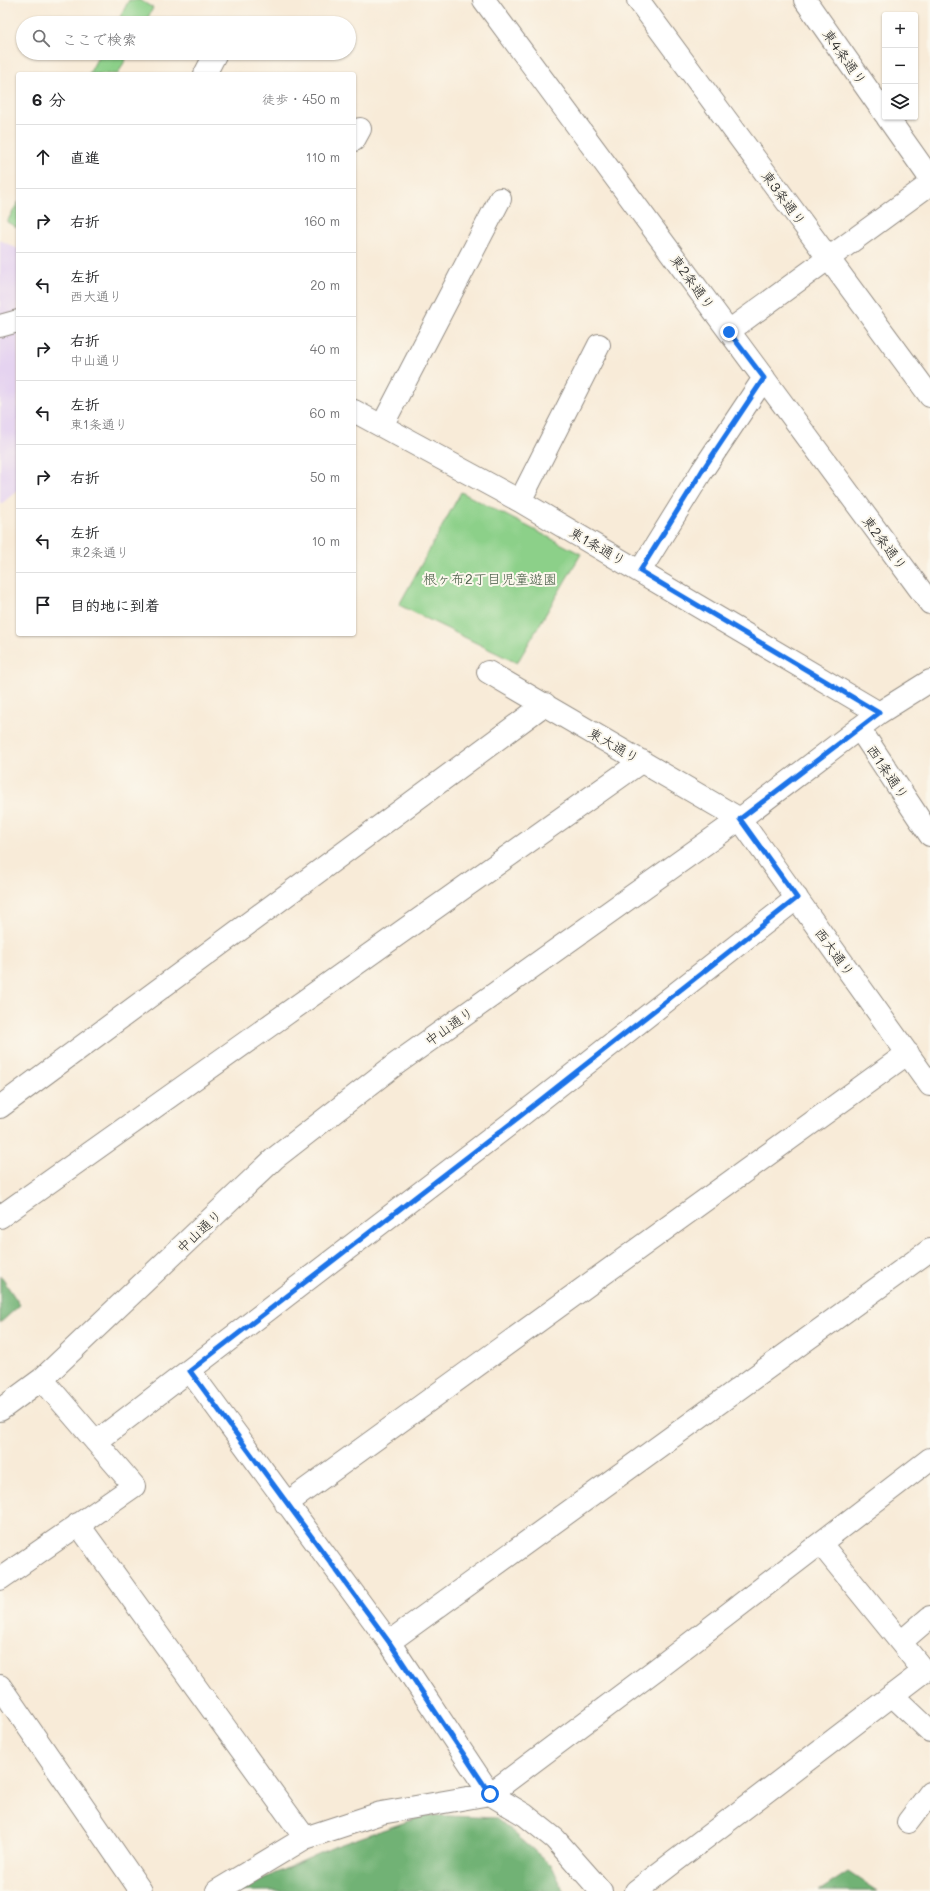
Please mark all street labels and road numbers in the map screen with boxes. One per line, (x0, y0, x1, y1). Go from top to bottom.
street label: 東4条通り (819, 25, 871, 89)
street label: 東3条通り (757, 166, 811, 230)
street label: 東2条通り (667, 251, 719, 313)
street label: 東2条通り (858, 512, 912, 574)
street label: 東1条通り (566, 522, 630, 570)
street label: 東大通り (585, 723, 643, 767)
street label: 西1条通り (863, 741, 913, 803)
street label: 西大通り (811, 924, 859, 980)
street label: 中山通り (421, 1002, 477, 1050)
street label: 中山通り (172, 1205, 226, 1257)

